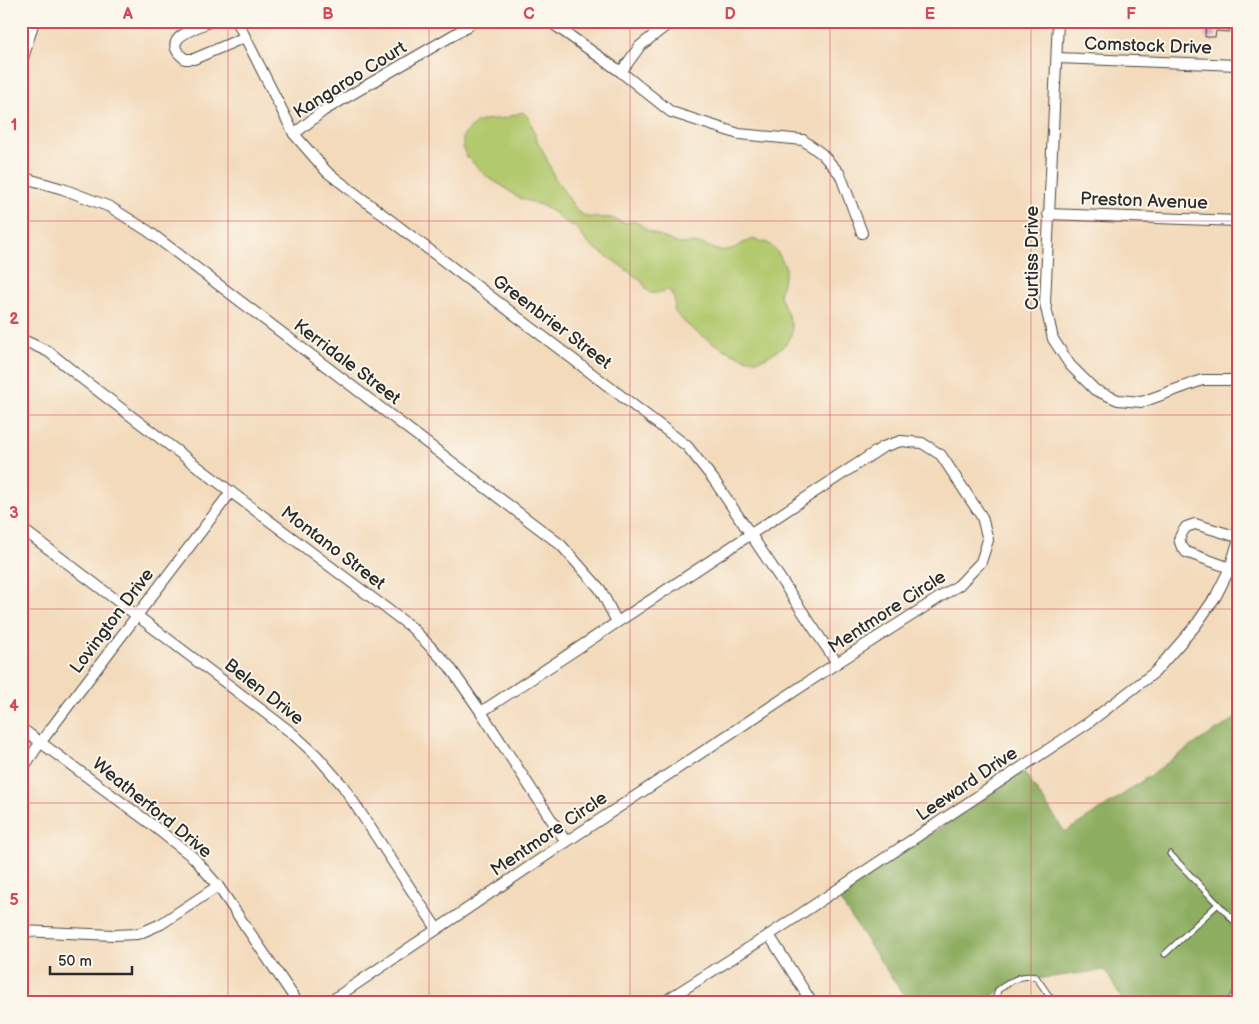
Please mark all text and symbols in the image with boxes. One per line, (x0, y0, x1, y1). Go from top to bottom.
text: A (122, 5, 133, 24)
text: B (322, 5, 334, 24)
text: C (523, 5, 535, 24)
text: D (724, 5, 736, 24)
text: E (925, 5, 935, 24)
text: F (1126, 5, 1136, 24)
street label: Comstock Drive (1084, 33, 1212, 59)
street label: Kangaroo Court (290, 37, 411, 123)
text: 1 (11, 116, 17, 135)
street label: Preston Avenue (1080, 188, 1208, 214)
street label: Curtiss Drive (1022, 206, 1043, 310)
street label: Greenbrier Street (488, 271, 616, 374)
text: 2 (9, 310, 19, 329)
street label: Kerridale Street (289, 315, 405, 409)
street label: Montano Street (277, 502, 390, 594)
text: 3 (9, 504, 19, 523)
street label: Lovington Drive (66, 564, 158, 678)
street label: Mentmore Circle (824, 566, 950, 658)
street label: Belen Drive (220, 655, 308, 730)
text: 4 (9, 697, 19, 716)
street label: Leeward Drive (913, 742, 1022, 825)
street label: Weatherford Drive (88, 753, 216, 863)
street label: Mentmore Circle (487, 787, 611, 881)
text: 5 (9, 891, 19, 910)
scale bar (50, 944, 132, 976)
text: 50 m (58, 952, 92, 971)

